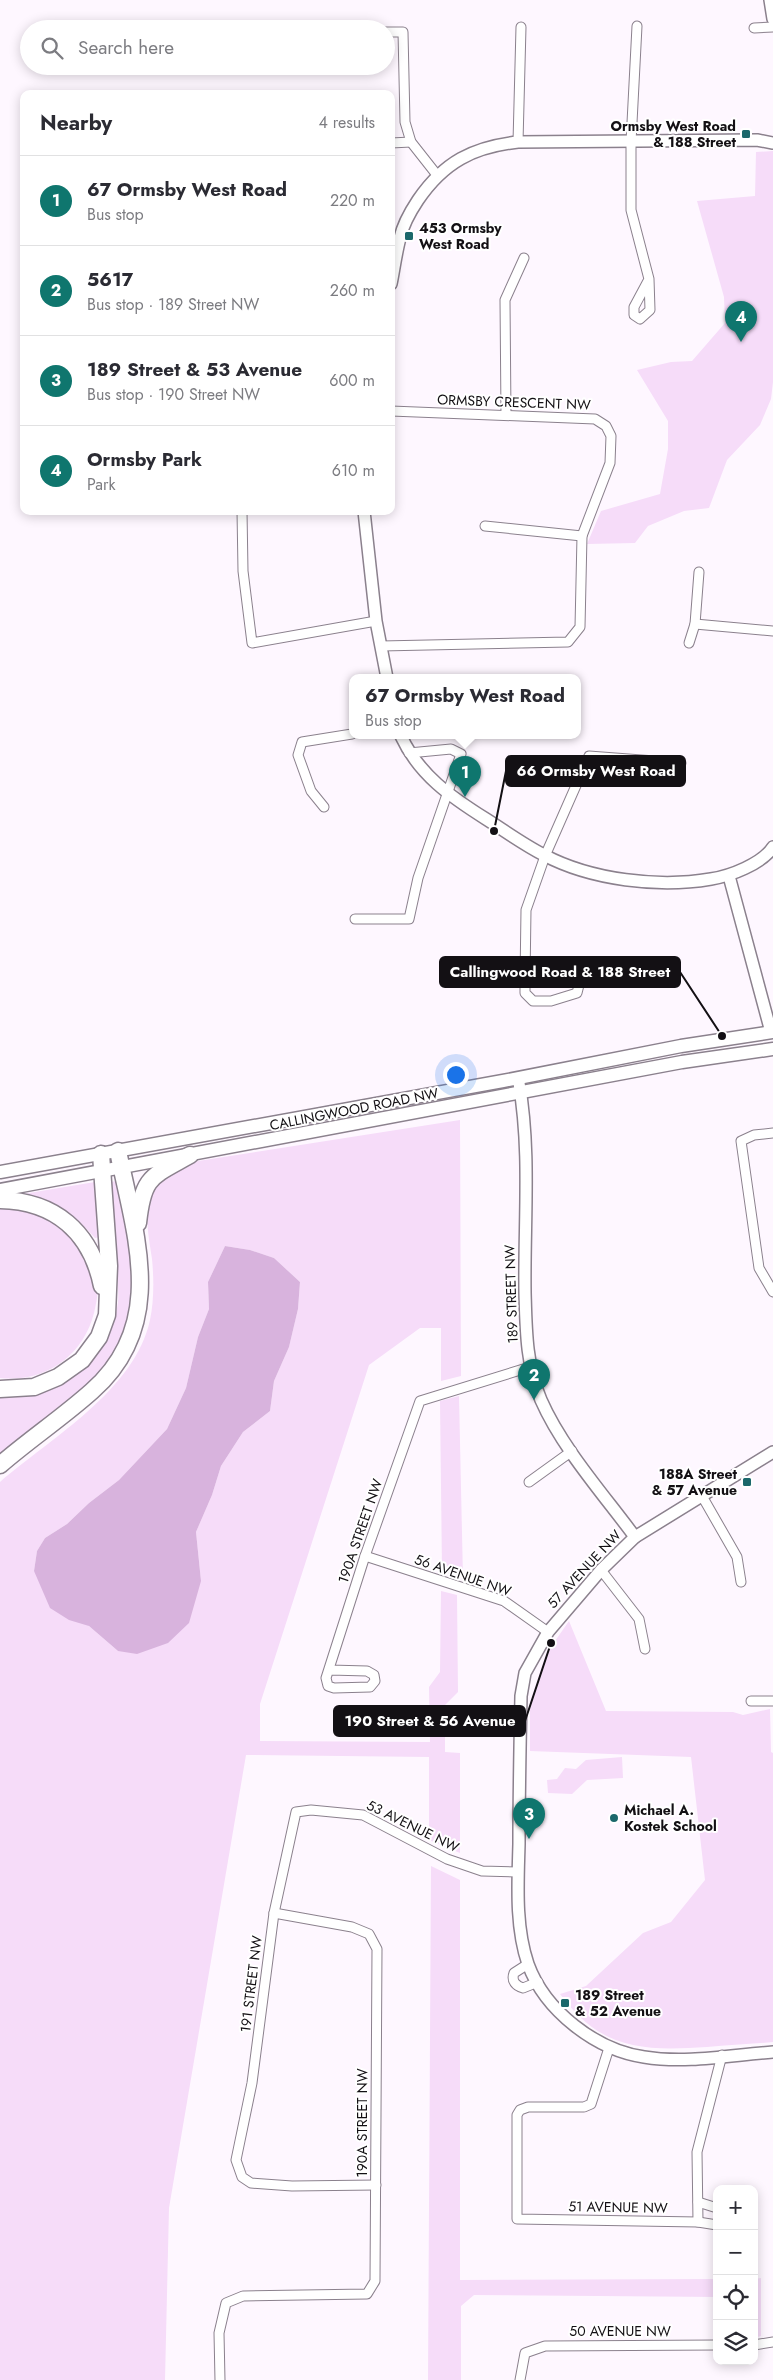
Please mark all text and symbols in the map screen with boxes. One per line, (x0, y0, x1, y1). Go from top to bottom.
search box (20, 20, 395, 75)
icon: search (38, 34, 66, 62)
text: Search here (78, 34, 174, 61)
text: Nearby (40, 108, 112, 138)
text: 4 results (319, 111, 375, 134)
place label: Ormsby West Road & 188 Street (611, 116, 737, 152)
marker: Ormsby West Road & 188 Street (740, 128, 752, 140)
text: 67 Ormsby West Road (87, 176, 287, 203)
text: 1 (52, 189, 60, 212)
text: 220 m (330, 189, 375, 212)
text: Bus stop (87, 203, 144, 226)
place label: 453 Ormsby West Road (419, 218, 502, 254)
marker: 453 Ormsby West Road (403, 230, 415, 242)
text: 5617 (87, 266, 133, 293)
text: 2 (51, 279, 61, 302)
text: 260 m (330, 279, 375, 302)
text: Bus stop · 189 Street NW (87, 293, 259, 316)
pin: 4 (725, 301, 757, 342)
text: 189 Street & 53 Avenue (87, 356, 302, 383)
text: 3 (51, 369, 61, 392)
text: 600 m (329, 369, 375, 392)
text: Bus stop · 190 Street NW (87, 383, 260, 406)
street label: ORMSBY CRESCENT NW (437, 389, 591, 415)
text: Ormsby Park (87, 446, 202, 473)
text: 4 (50, 459, 62, 482)
text: 610 m (332, 459, 375, 482)
text: Park (87, 473, 116, 496)
popup (349, 674, 581, 739)
text: 67 Ormsby West Road (365, 682, 565, 709)
text: Bus stop (365, 709, 422, 732)
pin: 1 (449, 756, 481, 797)
callout: 66 Ormsby West Road (506, 756, 685, 786)
text: 66 Ormsby West Road (517, 760, 675, 782)
callout: Callingwood Road & 188 Street (440, 957, 680, 987)
text: Callingwood Road & 188 Street (450, 961, 670, 983)
your location (443, 1062, 469, 1088)
street label: CALLINGWOOD ROAD NW (268, 1083, 440, 1135)
street label: 189 STREET NW (499, 1244, 523, 1344)
pin: 2 (518, 1359, 550, 1400)
place label: 188A Street & 57 Avenue (652, 1464, 738, 1500)
street label: 190A STREET NW (333, 1476, 387, 1586)
marker: 188A Street & 57 Avenue (741, 1476, 753, 1488)
street label: 57 AVENUE NW (542, 1525, 626, 1613)
street label: 56 AVENUE NW (412, 1549, 514, 1601)
callout: 190 Street & 56 Avenue (334, 1706, 525, 1736)
text: 190 Street & 56 Avenue (344, 1710, 516, 1732)
street label: 53 AVENUE NW (363, 1795, 463, 1857)
pin: 3 (513, 1798, 545, 1839)
place label: Michael A. Kostek School (624, 1800, 717, 1836)
marker: Michael A. Kostek School (608, 1812, 620, 1824)
street label: 191 STREET NW (235, 1934, 267, 2034)
place label: 189 Street & 52 Avenue (575, 1985, 661, 2021)
marker: 189 Street & 52 Avenue (559, 1997, 571, 2009)
street label: 190A STREET NW (352, 2068, 372, 2178)
map controls (713, 2185, 758, 2365)
button: + (713, 2185, 758, 2230)
street label: 51 AVENUE NW (568, 2196, 668, 2218)
button: − (713, 2230, 758, 2275)
button: locate (713, 2275, 758, 2320)
button: layers (713, 2320, 758, 2365)
street label: 50 AVENUE NW (569, 2321, 671, 2341)

